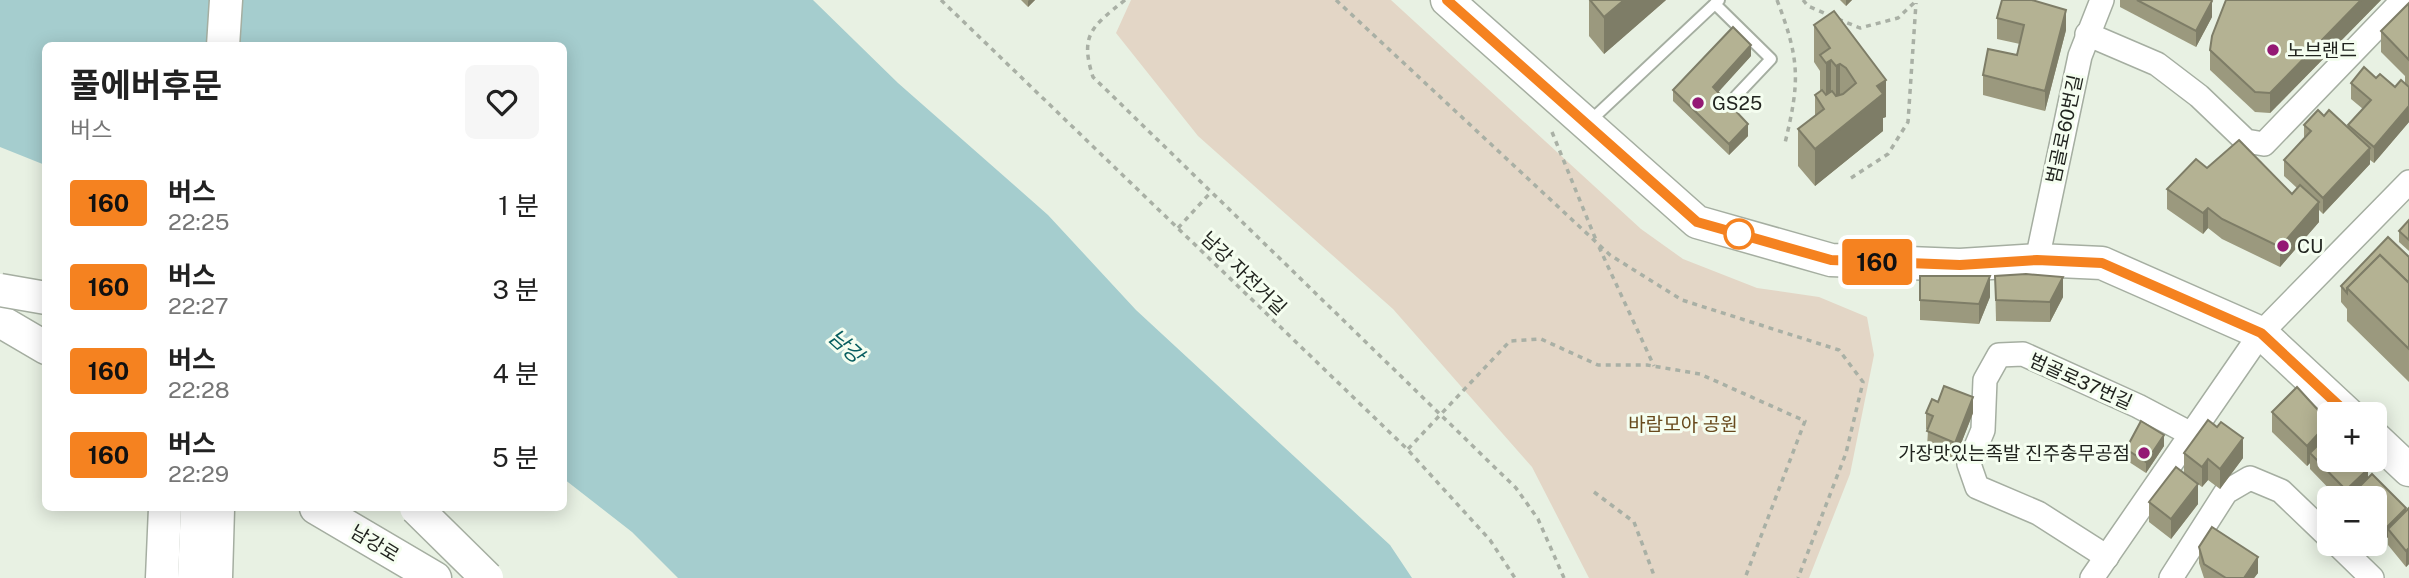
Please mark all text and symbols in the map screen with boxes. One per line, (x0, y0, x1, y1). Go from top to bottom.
place label: 노브랜드 (2287, 39, 2357, 61)
marker: 노브랜드 (2265, 42, 2281, 58)
button: heart (465, 65, 539, 139)
text: 풀에버후문 (70, 66, 222, 104)
street label: 범골로60번길 (2042, 73, 2086, 185)
place label: GS25 (1712, 92, 1762, 114)
marker: GS25 (1690, 95, 1706, 111)
text: 버스 (70, 116, 112, 143)
text: 버스 (168, 176, 216, 207)
text: 160 (88, 189, 129, 217)
text: 1 분 (498, 190, 539, 221)
text: 22:25 (168, 208, 230, 235)
unlabelled marker (1724, 219, 1754, 249)
street label: 남강 자전거길 (1197, 227, 1291, 319)
place label: CU (2297, 235, 2323, 257)
marker: CU (2275, 238, 2291, 254)
line badge: 160 (1837, 239, 1917, 285)
text: 160 (1856, 248, 1898, 276)
text: 버스 (168, 260, 216, 291)
text: 160 (88, 273, 129, 301)
text: 3 분 (492, 274, 539, 305)
text: 22:27 (168, 292, 229, 319)
water label: 남강 (823, 324, 871, 370)
text: 버스 (168, 344, 216, 375)
street label: 범골로37번길 (2026, 348, 2136, 414)
text: 160 (88, 357, 129, 385)
text: 4 분 (492, 358, 539, 389)
text: 22:28 (168, 376, 230, 403)
map controls (2317, 402, 2387, 556)
button: + (2317, 402, 2387, 472)
park label: 바람모아 공원 (1628, 413, 1738, 435)
text: 버스 (168, 428, 216, 459)
text: 160 (88, 441, 129, 469)
text: 5 분 (492, 442, 539, 473)
place label: 가장맛있는족발 진주충무공점 (1898, 442, 2130, 464)
marker: 가장맛있는족발 진주충무공점 (2136, 445, 2152, 461)
text: 22:29 (168, 460, 229, 487)
button: − (2317, 486, 2387, 556)
street label: 남강로 (347, 520, 403, 566)

